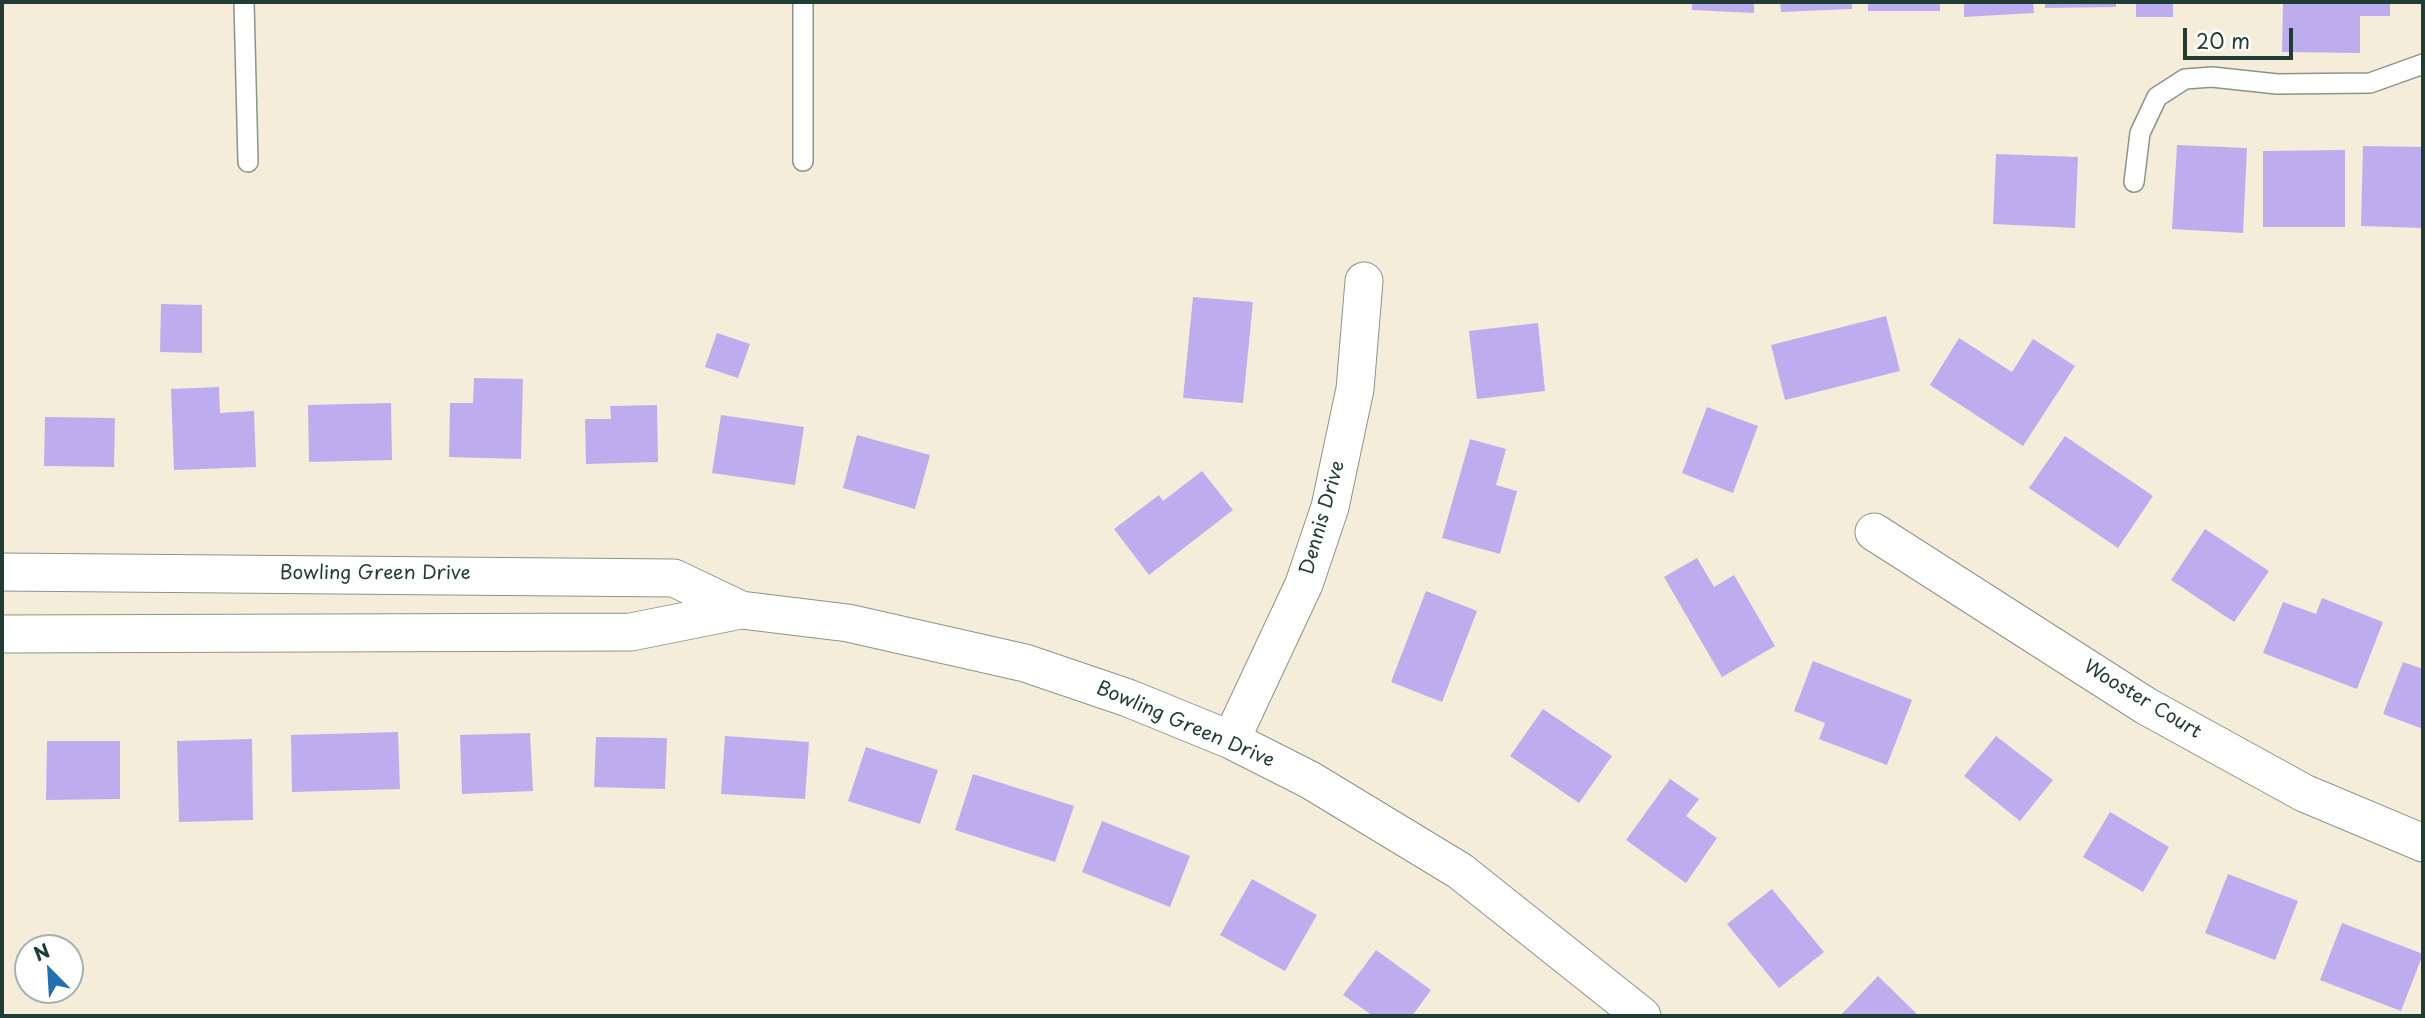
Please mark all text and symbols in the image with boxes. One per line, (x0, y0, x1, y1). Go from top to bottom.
scale bar (2187, 14, 2297, 58)
text: 20 m (2196, 24, 2250, 56)
street label: Dennis Drive (1296, 458, 1350, 578)
street label: Bowling Green Drive (279, 563, 471, 585)
street label: Wooster Court (2079, 656, 2205, 744)
street label: Bowling Green Drive (1093, 677, 1277, 773)
north arrow (14, 934, 84, 1004)
text: N (29, 936, 54, 967)

